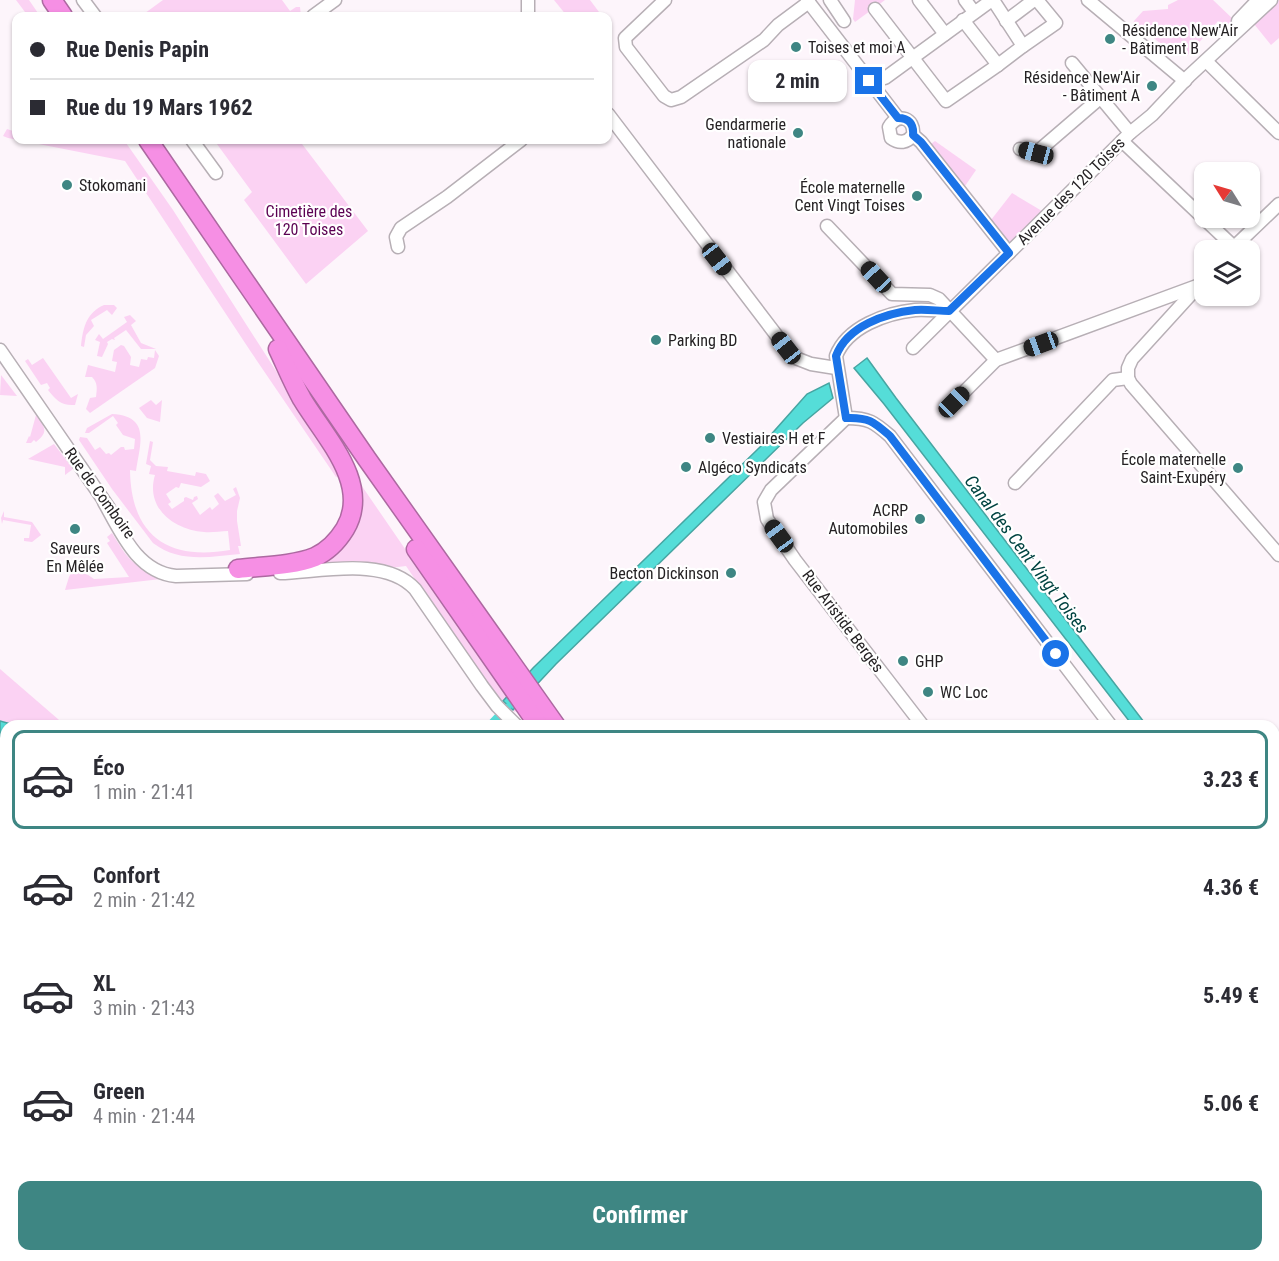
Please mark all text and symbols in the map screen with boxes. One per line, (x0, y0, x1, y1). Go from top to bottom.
place label: Résidence New'Air - Bâtiment B (1122, 21, 1238, 58)
marker: Résidence New'Air - Bâtiment B (1103, 32, 1117, 46)
text: Rue Denis Papin (66, 37, 209, 62)
place label: Toises et moi A (808, 38, 906, 57)
marker: Toises et moi A (789, 40, 803, 54)
callout: 2 min (749, 60, 848, 102)
route end (855, 67, 882, 94)
place label: Résidence New'Air - Bâtiment A (1024, 68, 1140, 105)
text: 2 min (775, 69, 820, 93)
marker: Résidence New'Air - Bâtiment A (1145, 79, 1159, 93)
text: Rue du 19 Mars 1962 (66, 95, 253, 120)
place label: Gendarmerie nationale (705, 115, 786, 152)
marker: Gendarmerie nationale (791, 126, 805, 140)
street label: Avenue des 120 Toises (1013, 133, 1129, 249)
car (1016, 140, 1056, 166)
north arrow (1194, 162, 1260, 228)
map controls (1194, 162, 1260, 306)
place label: Stokomani (79, 176, 146, 195)
marker: Stokomani (60, 178, 74, 192)
place label: École maternelle Cent Vingt Toises (795, 178, 905, 215)
marker: École maternelle Cent Vingt Toises (910, 189, 924, 203)
park label: Cimetière des 120 Toises (266, 202, 352, 239)
car (699, 239, 735, 279)
button: layers (1194, 240, 1260, 306)
car (857, 258, 895, 296)
car (768, 328, 804, 368)
car (1021, 329, 1061, 359)
place label: Parking BD (668, 331, 737, 350)
marker: Parking BD (649, 333, 663, 347)
car (935, 383, 973, 421)
place label: Vestiaires H et F (722, 429, 826, 448)
marker: Vestiaires H et F (703, 431, 717, 445)
street label: Rue de Comboire (61, 444, 139, 542)
place label: École maternelle Saint-Exupéry (1121, 450, 1226, 487)
place label: Algéco Syndicats (698, 458, 807, 477)
marker: Algéco Syndicats (679, 460, 693, 474)
marker: École maternelle Saint-Exupéry (1231, 461, 1245, 475)
water label: Canal des Cent Vingt Toises (961, 471, 1093, 637)
place label: ACRP Automobiles (828, 501, 908, 538)
marker: ACRP Automobiles (913, 512, 927, 526)
car (761, 516, 797, 556)
marker: Saveurs En Mêlée (68, 522, 82, 536)
place label: Saveurs En Mêlée (46, 539, 104, 576)
place label: Becton Dickinson (609, 564, 719, 583)
marker: Becton Dickinson (724, 566, 738, 580)
street label: Rue Aristide Bergès (798, 566, 888, 676)
route start (1042, 640, 1069, 667)
place label: GHP (915, 652, 943, 671)
marker: GHP (896, 654, 910, 668)
place label: WC Loc (940, 683, 988, 702)
marker: WC Loc (921, 685, 935, 699)
icon: car (21, 753, 75, 807)
text: Éco (93, 755, 125, 780)
text: 3.23 € (1203, 767, 1259, 792)
text: 1 min · 21:41 (93, 780, 195, 804)
icon: car (21, 861, 75, 915)
text: Confort (93, 863, 160, 888)
text: 4.36 € (1203, 875, 1259, 900)
text: 2 min · 21:42 (93, 888, 195, 912)
icon: car (21, 969, 75, 1023)
text: XL (93, 971, 116, 996)
text: 5.49 € (1203, 983, 1259, 1008)
text: 3 min · 21:43 (93, 996, 195, 1020)
icon: car (21, 1077, 75, 1131)
text: Green (93, 1079, 145, 1104)
text: 5.06 € (1203, 1091, 1259, 1116)
text: 4 min · 21:44 (93, 1104, 195, 1128)
button: Confirmer (18, 1181, 1262, 1250)

